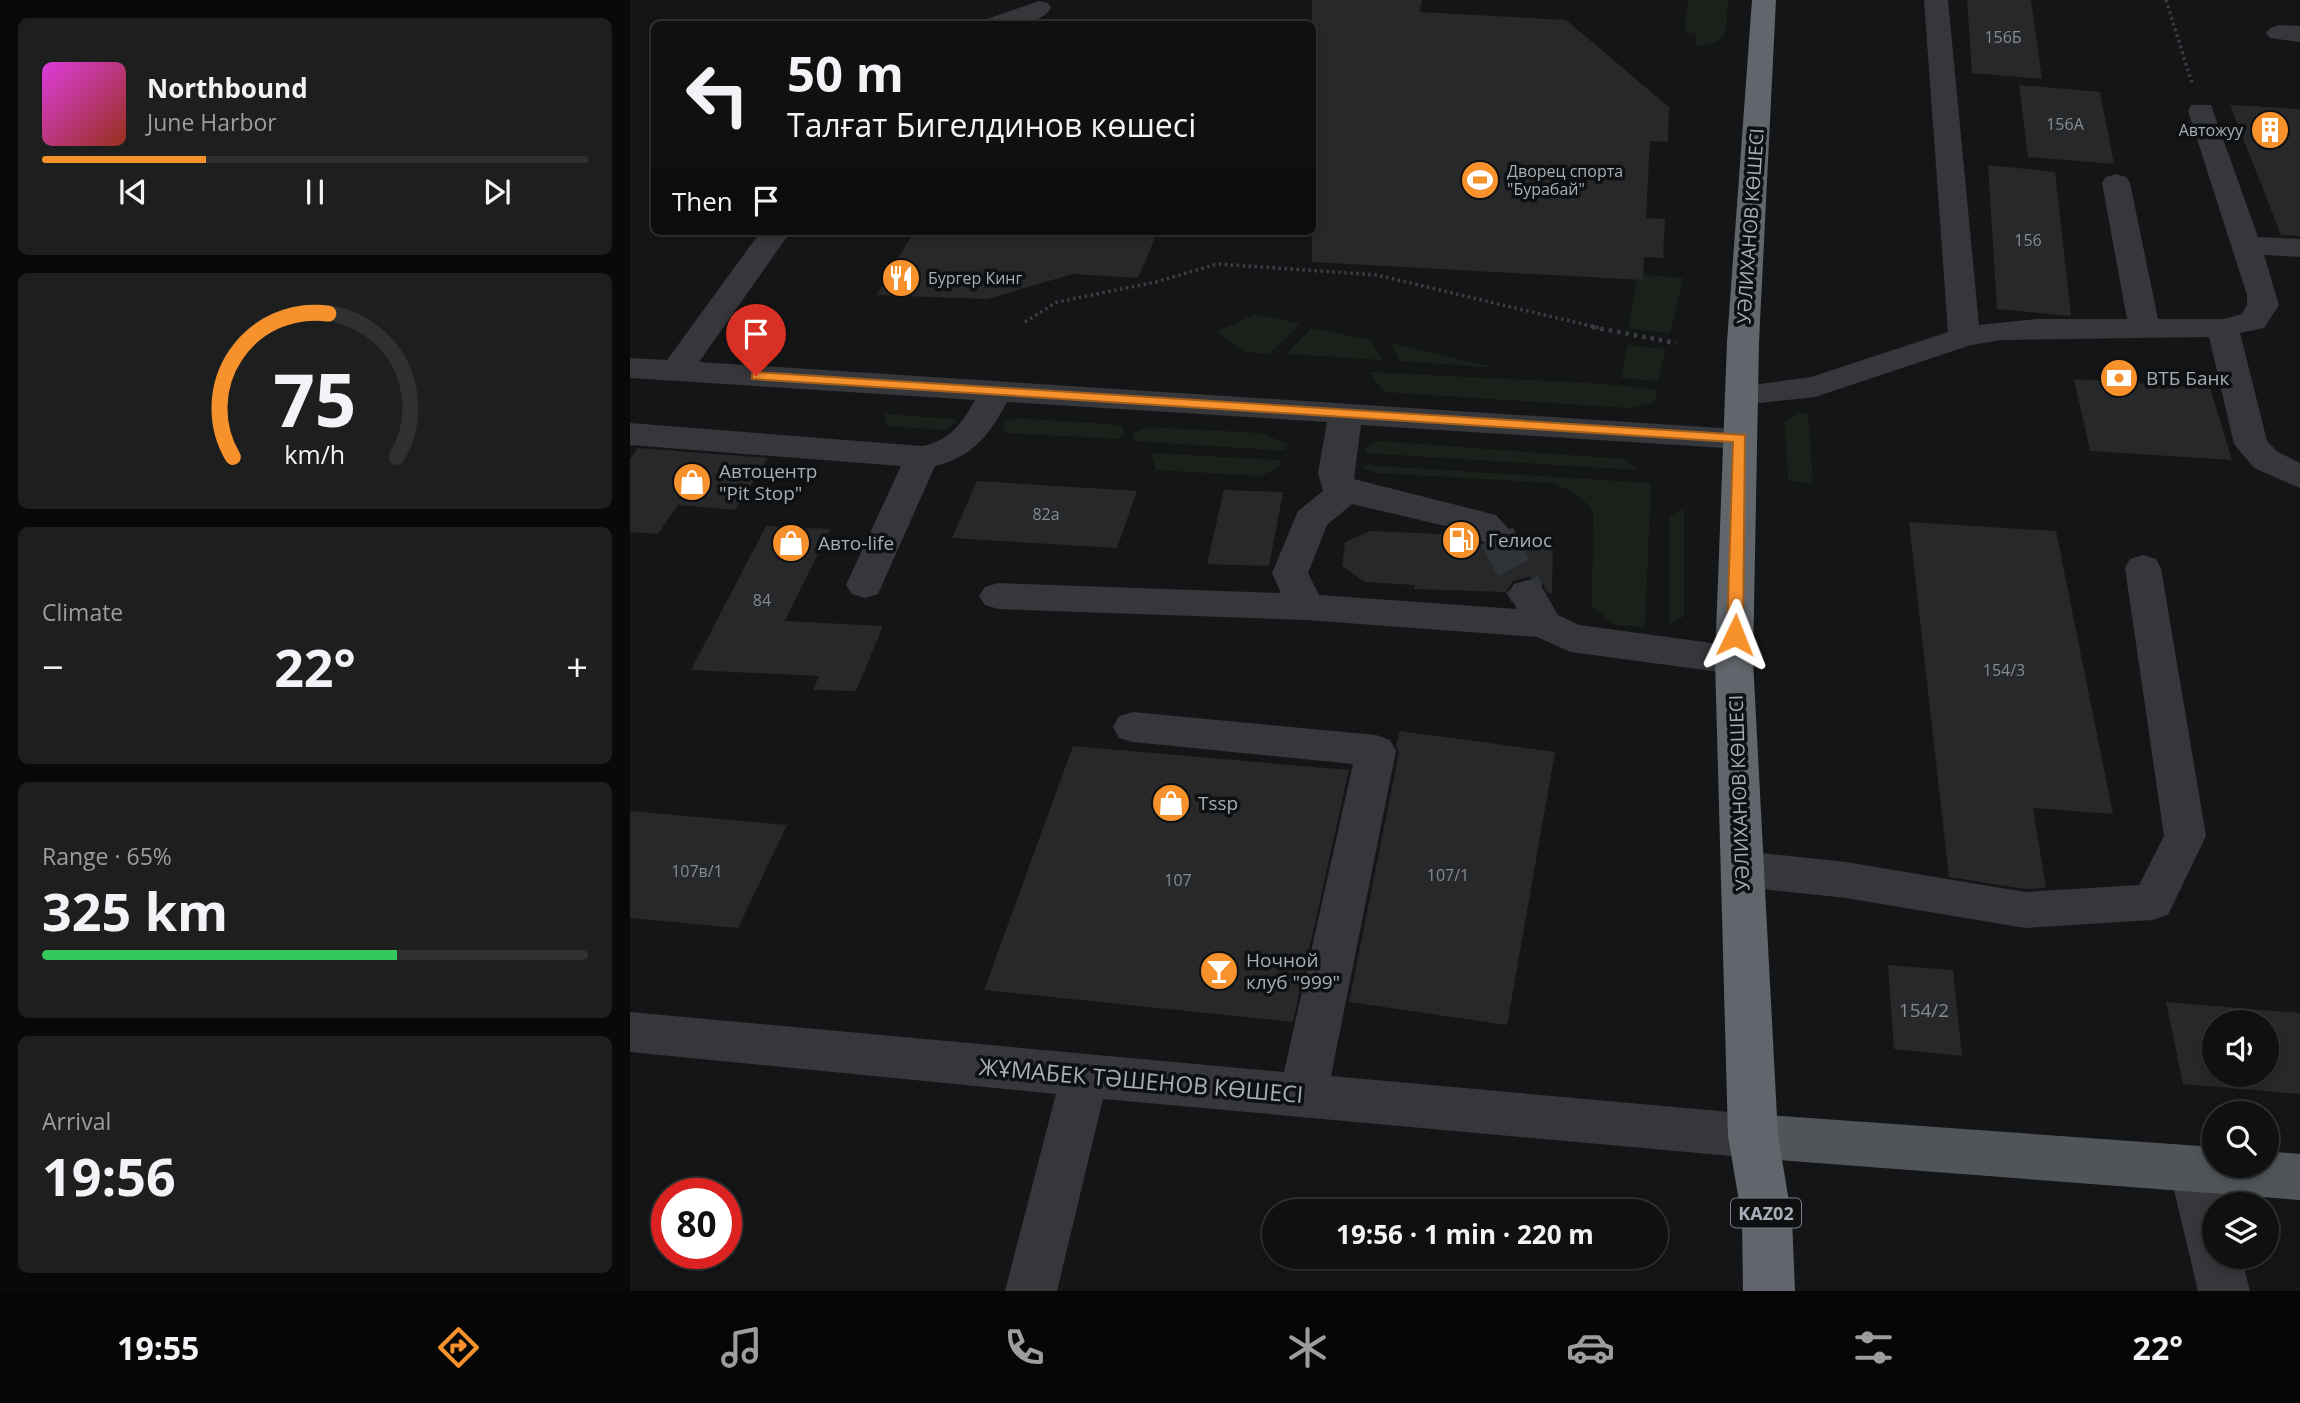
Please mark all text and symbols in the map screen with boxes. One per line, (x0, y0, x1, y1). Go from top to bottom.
house number: 156Б (1984, 26, 2022, 48)
text: 50 m (787, 40, 904, 106)
icon: left (672, 49, 763, 140)
text: Northbound (147, 70, 308, 106)
text: Талғат Бигелдинов көшесі (787, 103, 1196, 146)
text: June Harbor (147, 106, 277, 138)
building icon: Автожуу (2249, 109, 2291, 151)
house number: 156А (2046, 113, 2085, 135)
place label: Автожуу (2179, 119, 2244, 141)
street label: УӘЛИХАНОВ КӨШЕСІ (1730, 127, 1770, 325)
sports icon: Дворец спорта "Бурабай" (1459, 159, 1501, 201)
place label: Дворец спорта "Бурабай" (1507, 160, 1623, 200)
icon: previous (114, 173, 152, 211)
icon: pause (296, 173, 334, 211)
icon: next (478, 173, 516, 211)
icon: arrive (747, 182, 785, 220)
text: Then (672, 183, 733, 219)
house number: 156 (2014, 229, 2042, 251)
restaurant icon: Бургер Кинг (880, 257, 922, 299)
place label: Бургер Кинг (928, 267, 1022, 289)
pin (726, 304, 786, 376)
icon: arrive (737, 315, 775, 353)
text: 75 (273, 349, 357, 448)
bank icon: ВТБ Банк (2098, 357, 2140, 399)
place label: ВТБ Банк (2146, 365, 2230, 391)
text: km/h (285, 437, 345, 471)
place label: Автоцентр "Pit Stop" (719, 458, 817, 506)
shop icon: Автоцентр "Pit Stop" (671, 461, 713, 503)
house number: 82а (1032, 503, 1060, 525)
fuel station icon: Гелиос (1440, 519, 1482, 561)
shop icon: Авто-life (770, 522, 812, 564)
place label: Гелиос (1488, 527, 1552, 553)
place label: Авто-life (818, 530, 894, 556)
house number: 84 (753, 589, 771, 611)
text: Climate (42, 596, 123, 628)
position arrow (1698, 598, 1772, 672)
text: 22° (274, 631, 356, 702)
text: − (42, 640, 64, 692)
text: + (566, 640, 588, 692)
house number: 154/3 (1983, 659, 2025, 681)
street label: УӘЛИХАНОВ КӨШЕСІ (1723, 694, 1755, 892)
shop icon: Tssp (1150, 782, 1192, 824)
place label: Tssp (1198, 790, 1238, 816)
text: Range · 65% (42, 840, 172, 872)
house number: 107в/1 (671, 860, 723, 882)
house number: 107/1 (1427, 864, 1469, 886)
house number: 107 (1164, 869, 1192, 891)
text: 325 km (42, 875, 228, 946)
place label: Ночной клуб "999" (1246, 947, 1340, 995)
bar icon: Ночной клуб "999" (1198, 950, 1240, 992)
house number: 154/2 (1899, 997, 1949, 1023)
map controls (2202, 1010, 2279, 1269)
button: sound (2202, 1010, 2279, 1087)
street label: ЖҰМАБЕК ТӘШЕНОВ КӨШЕСІ (978, 1050, 1304, 1110)
button: search (2202, 1101, 2279, 1178)
text: Arrival (42, 1105, 111, 1137)
text: 19:56 (42, 1140, 176, 1211)
speed limit sign: 80 (651, 1178, 742, 1269)
button: layers (2202, 1192, 2279, 1269)
road number: KАZ02 (1731, 1198, 1801, 1228)
text: 19:56 · 1 min · 220 m (1336, 1216, 1594, 1252)
icon: directions (434, 1323, 483, 1372)
icon: music (717, 1323, 766, 1372)
icon: phone (1000, 1323, 1049, 1372)
icon: climate (1283, 1323, 1332, 1372)
icon: car (1566, 1323, 1615, 1372)
icon: filters (1849, 1323, 1898, 1372)
text: 19:55 (117, 1326, 199, 1369)
text: 22° (2133, 1326, 2183, 1369)

